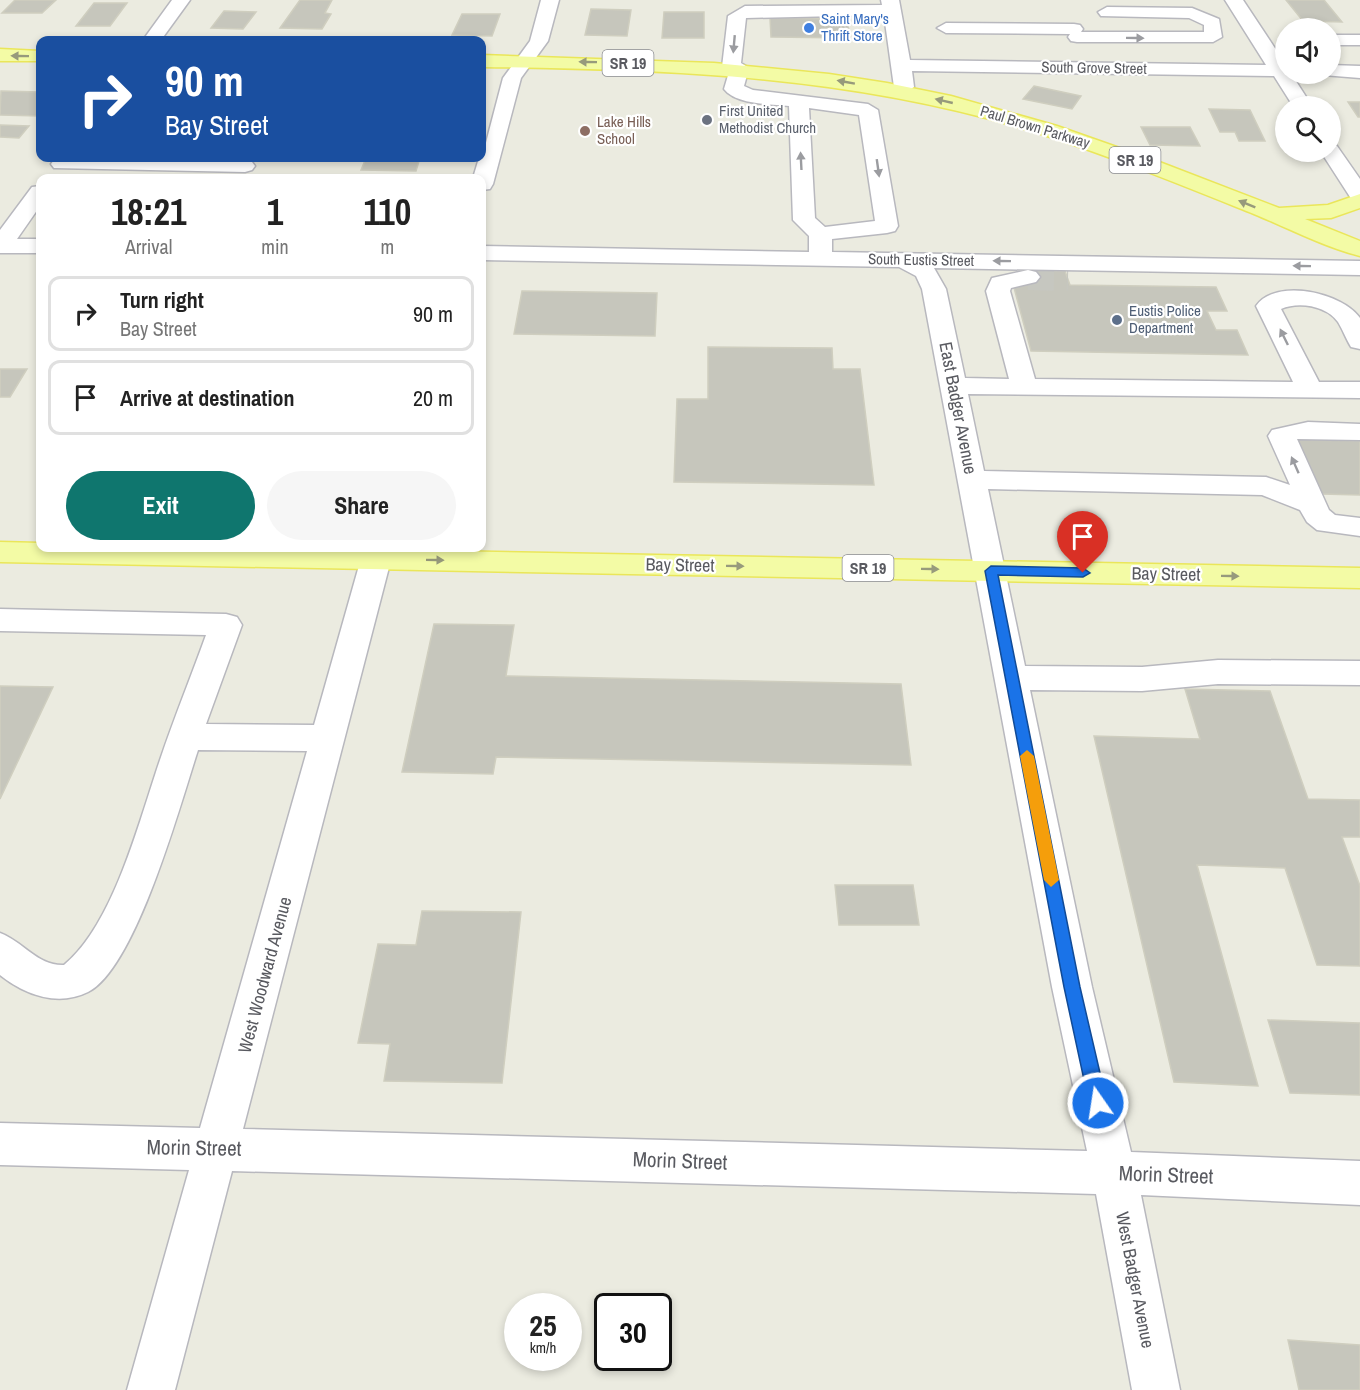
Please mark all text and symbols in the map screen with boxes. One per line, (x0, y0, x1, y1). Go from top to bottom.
place label: Saint Mary's Thrift Store (821, 8, 889, 46)
map controls (1275, 18, 1341, 162)
button: sound (1275, 18, 1341, 84)
marker: Saint Mary's Thrift Store (802, 21, 816, 35)
one-way arrow (1126, 33, 1145, 43)
one-way arrow (729, 34, 739, 53)
road number: SR 19 (602, 50, 654, 76)
one-way arrow (11, 51, 30, 60)
text: 90 m (165, 53, 244, 109)
street label: South Grove Street (1041, 56, 1147, 79)
one-way arrow (579, 57, 598, 67)
icon: right (66, 60, 144, 138)
one-way arrow (837, 77, 856, 86)
one-way arrow (934, 95, 953, 105)
button: search (1275, 96, 1341, 162)
place label: First United Methodist Church (719, 100, 816, 138)
street label: Paul Brown Parkway (978, 100, 1093, 153)
text: Bay Street (165, 107, 268, 143)
place label: Lake Hills School (597, 111, 651, 149)
marker: First United Methodist Church (700, 113, 714, 127)
marker: Lake Hills School (578, 124, 592, 138)
road number: SR 19 (1110, 147, 1160, 173)
one-way arrow (797, 152, 806, 171)
one-way arrow (874, 158, 883, 177)
text: 18:21 (111, 188, 186, 236)
text: 1 (267, 188, 283, 236)
text: 110 (363, 188, 411, 236)
one-way arrow (1238, 199, 1256, 209)
text: Arrival (125, 233, 172, 260)
text: min (261, 233, 289, 260)
text: m (380, 233, 394, 260)
street label: South Eustis Street (868, 248, 975, 271)
one-way arrow (992, 256, 1011, 266)
one-way arrow (1292, 262, 1311, 271)
text: Turn right (120, 285, 204, 315)
icon: right (69, 297, 102, 330)
text: 90 m (413, 299, 453, 329)
place label: Eustis Police Department (1129, 300, 1201, 338)
marker: Eustis Police Department (1110, 313, 1124, 327)
text: Bay Street (120, 315, 197, 342)
one-way arrow (1279, 329, 1288, 346)
street label: East Badger Avenue (933, 340, 984, 476)
icon: arrive (69, 381, 102, 414)
text: Arrive at destination (120, 383, 294, 413)
text: 20 m (413, 383, 453, 413)
one-way arrow (1291, 457, 1300, 474)
button: Exit (66, 471, 255, 540)
button: Share (267, 471, 456, 540)
pin (1057, 511, 1108, 573)
icon: arrive (1066, 520, 1099, 553)
street label: Bay Street (645, 551, 715, 578)
one-way arrow (425, 555, 444, 565)
road number: SR 19 (842, 555, 894, 581)
street label: Bay Street (1131, 560, 1201, 587)
one-way arrow (725, 561, 744, 570)
one-way arrow (920, 565, 939, 574)
one-way arrow (1220, 571, 1239, 580)
street label: West Woodward Avenue (232, 894, 297, 1056)
position arrow (1066, 1071, 1130, 1135)
street label: Morin Street (146, 1132, 242, 1163)
street label: Morin Street (632, 1144, 728, 1177)
street label: Morin Street (1118, 1158, 1214, 1191)
street label: West Badger Avenue (1110, 1210, 1161, 1350)
speed limit sign: 30 (594, 1293, 672, 1371)
text: 25 (529, 1305, 557, 1345)
text: km/h (530, 1337, 556, 1358)

